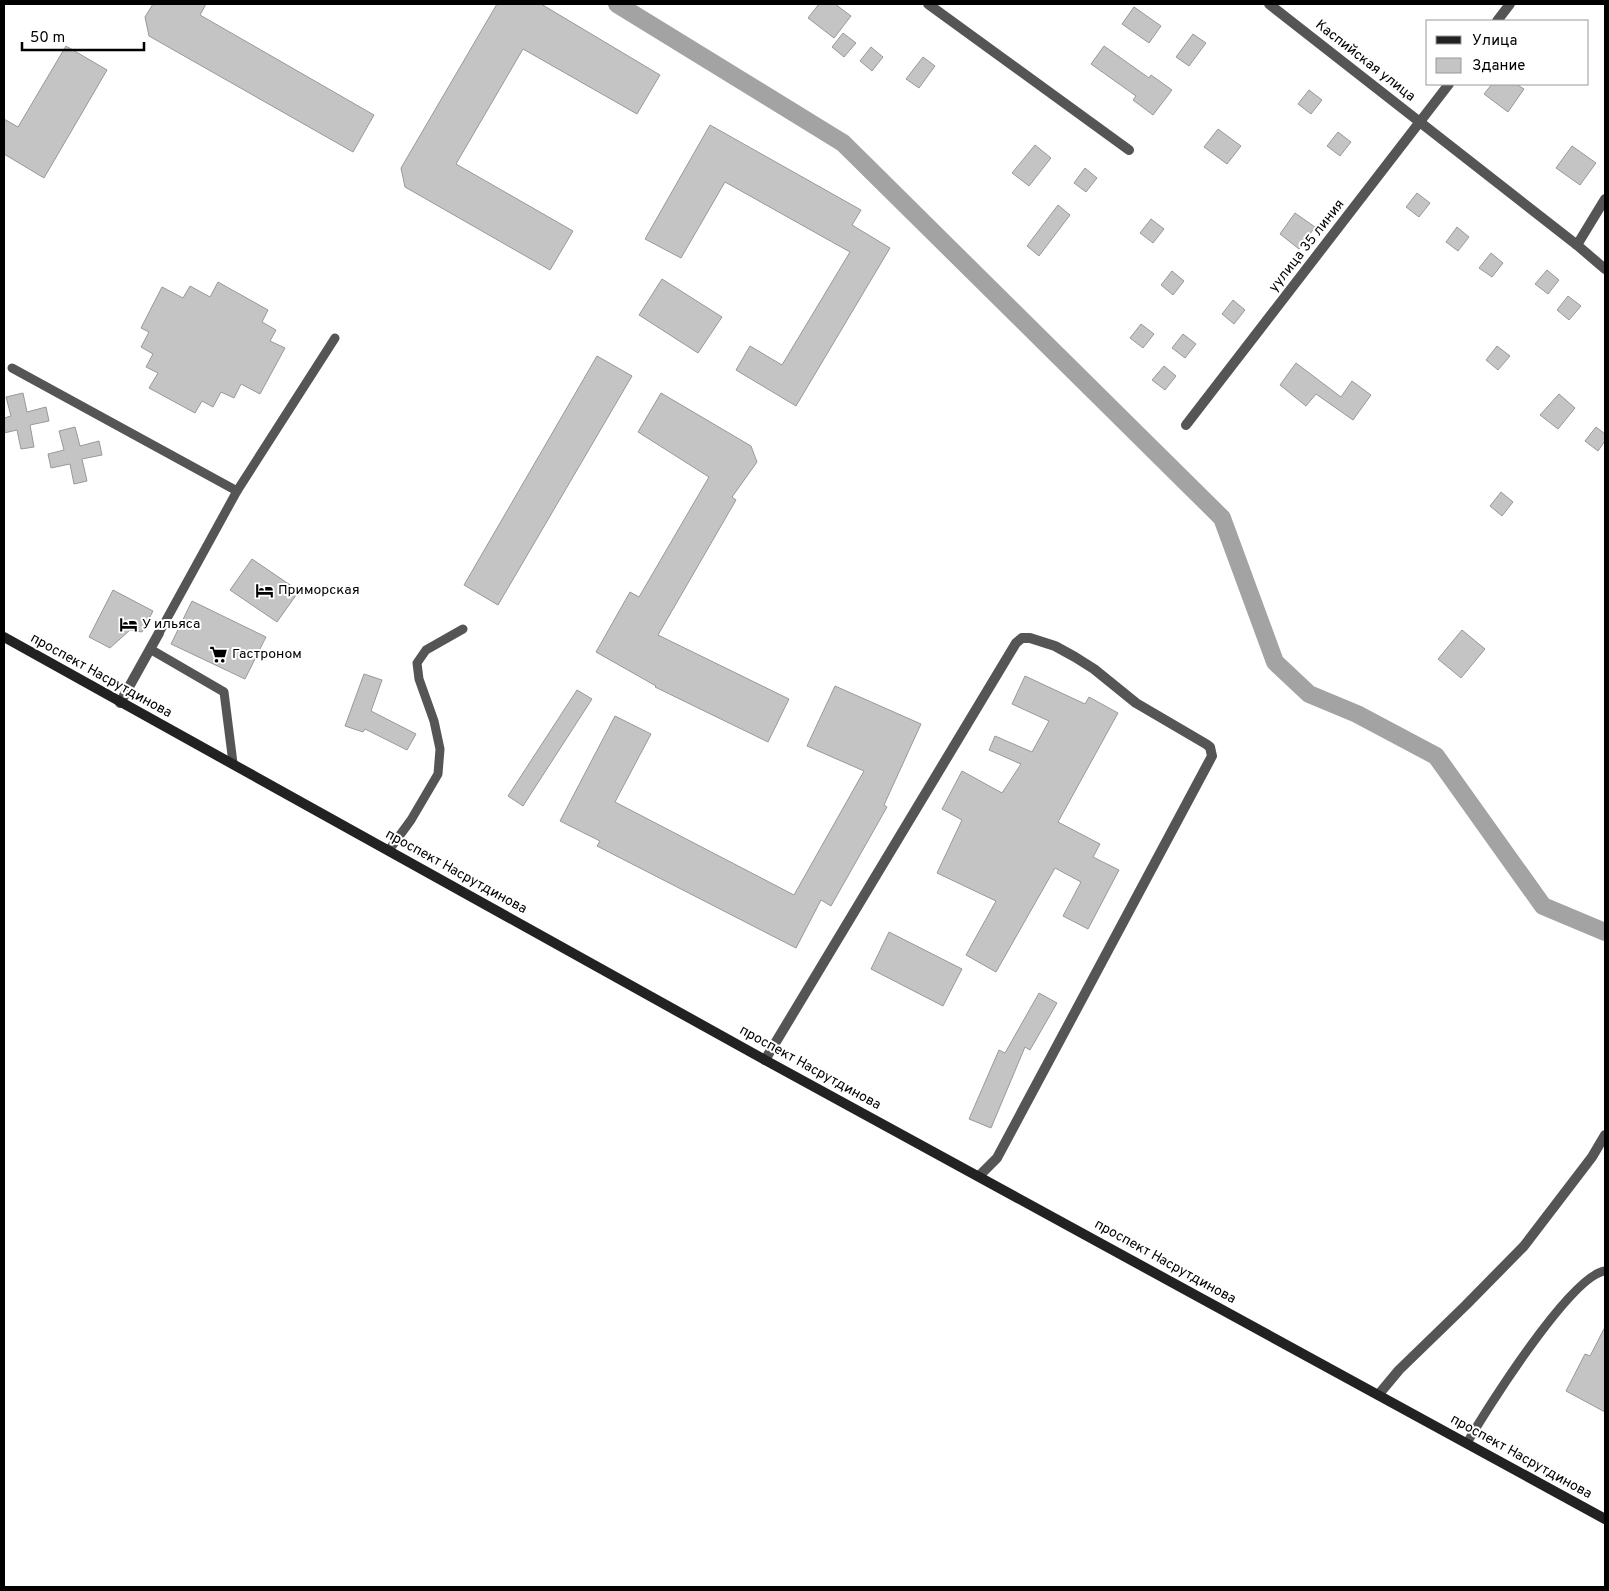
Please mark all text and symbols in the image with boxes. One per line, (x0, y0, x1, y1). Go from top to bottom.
street label: Каспийская улица (1312, 17, 1418, 105)
scale bar (22, 20, 145, 52)
legend (1426, 20, 1589, 85)
text: 50 m (30, 29, 65, 48)
text: Улица (1472, 32, 1517, 51)
text: Здание (1472, 57, 1525, 76)
street label: уулица 35 линия (1266, 196, 1348, 296)
hotel icon: Приморская (254, 580, 274, 600)
place label: Приморская (278, 582, 360, 599)
hotel icon: У ильяса (118, 614, 138, 634)
place label: У ильяса (142, 616, 200, 633)
street label: проспект Насрутдинова (27, 630, 175, 722)
supermarket icon: Гастроном (208, 644, 228, 664)
place label: Гастроном (232, 646, 302, 663)
street label: проспект Насрутдинова (382, 826, 530, 918)
street label: проспект Насрутдинова (736, 1022, 884, 1114)
street label: проспект Насрутдинова (1091, 1216, 1239, 1308)
street label: проспект Насрутдинова (1447, 1411, 1595, 1503)

